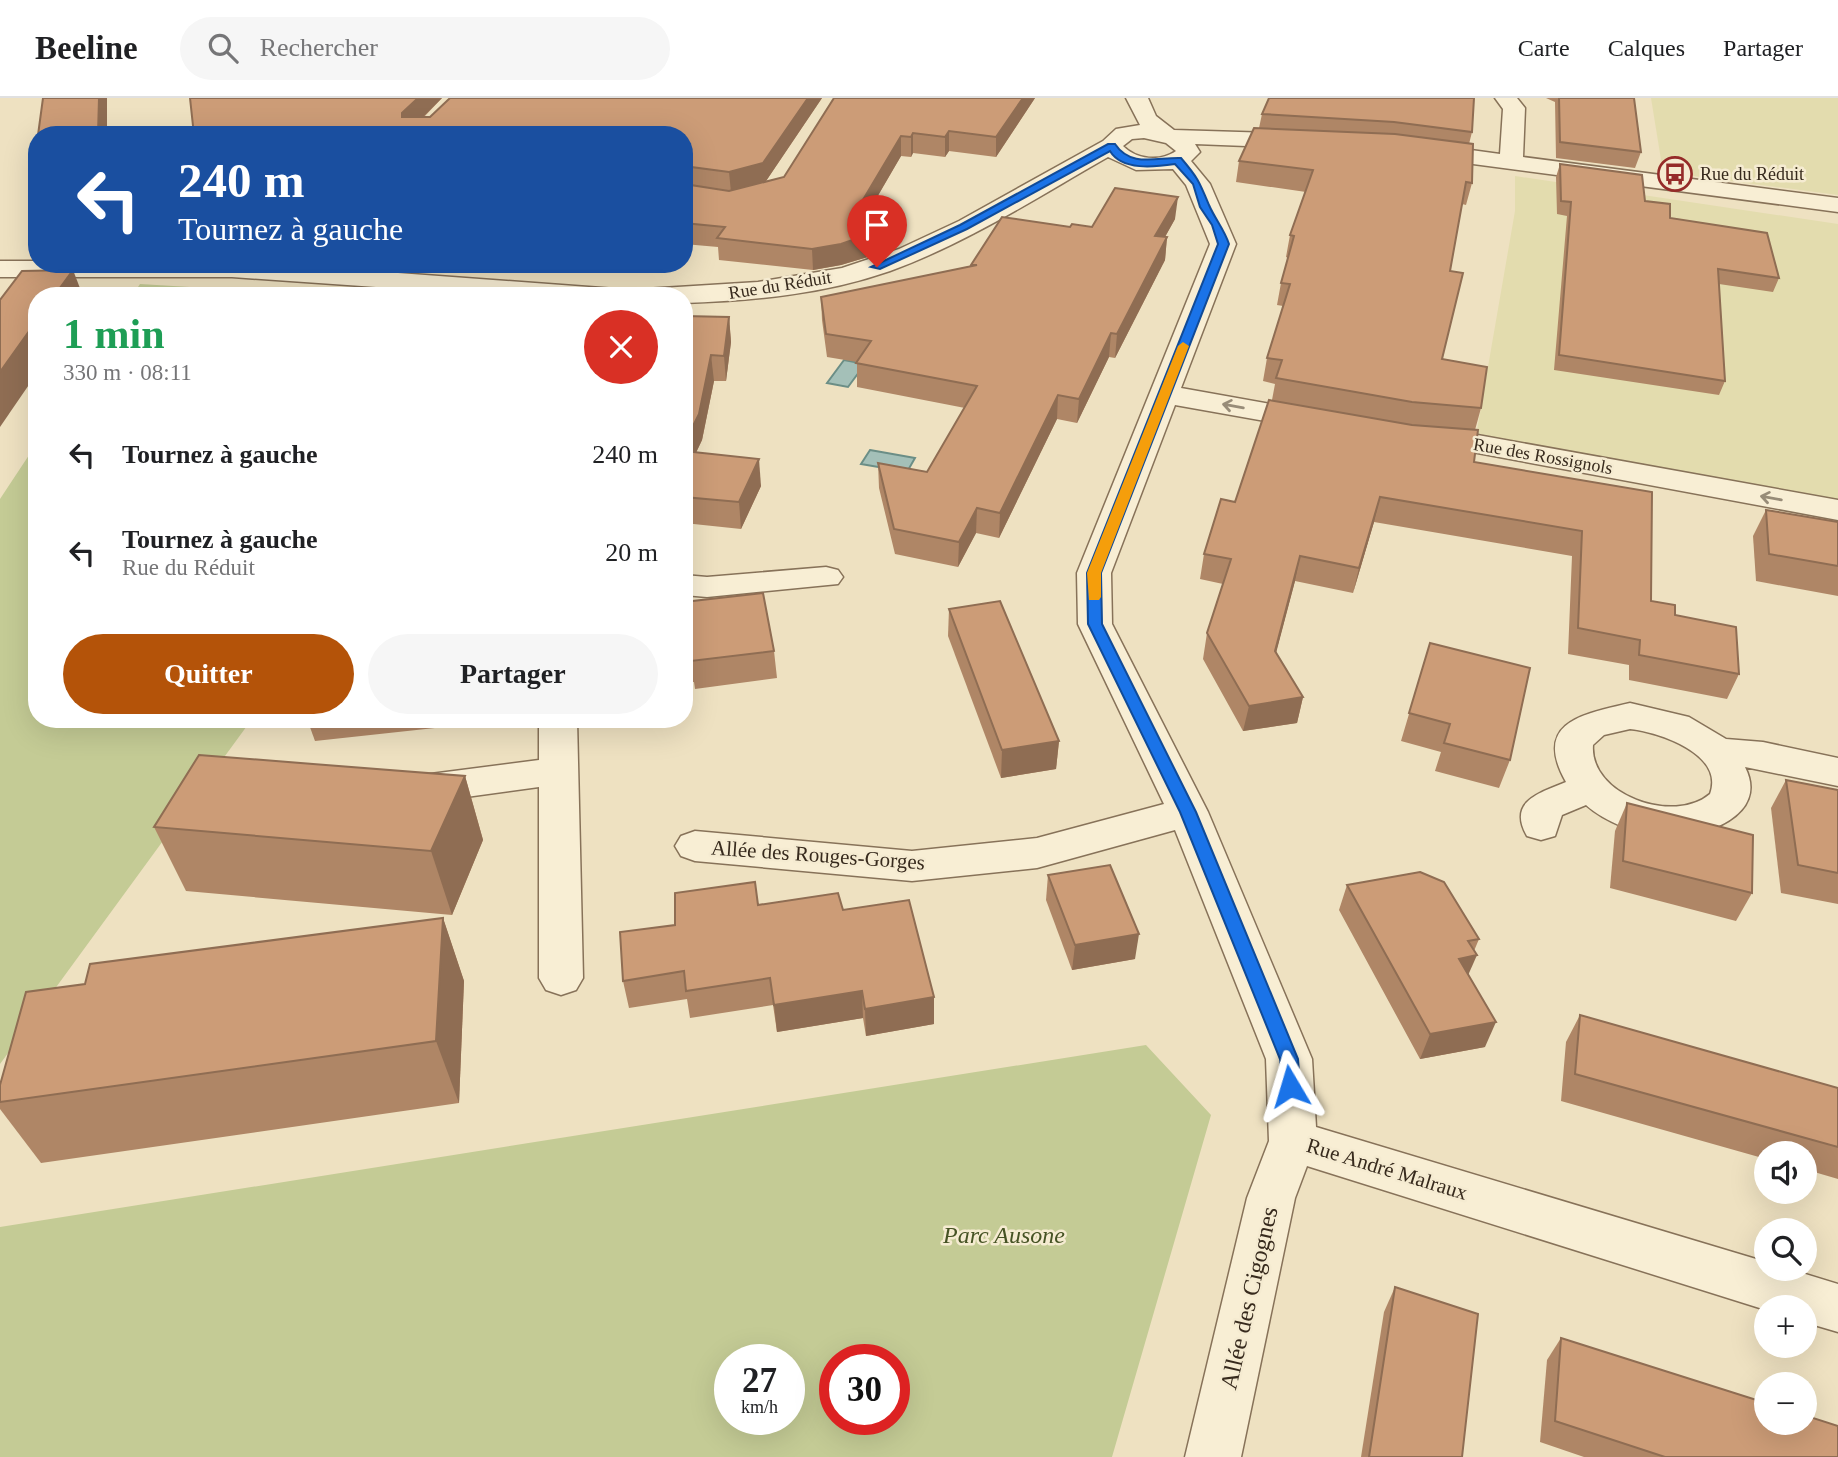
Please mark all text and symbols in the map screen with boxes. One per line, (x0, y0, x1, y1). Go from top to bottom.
search box (180, 17, 670, 80)
icon: search (204, 29, 242, 67)
text: Beeline (35, 30, 138, 66)
text: Rechercher (260, 33, 378, 62)
text: Carte (1518, 35, 1570, 61)
text: Calques (1608, 35, 1685, 61)
text: Partager (1723, 35, 1803, 61)
text: 240 m (178, 153, 305, 208)
icon: left (63, 154, 154, 245)
bus stop icon: Rue du Réduit (1656, 155, 1694, 193)
place label: Rue du Réduit (1700, 164, 1804, 184)
pin (847, 195, 907, 267)
icon: arrive (858, 206, 896, 244)
text: Tournez à gauche (178, 211, 403, 247)
street label: Rue du Réduit (727, 267, 833, 303)
button: close (584, 310, 658, 384)
text: 1 min (63, 311, 165, 357)
text: 330 m · 08:11 (63, 360, 192, 385)
one-way arrow (1222, 399, 1245, 412)
street label: Rue des Rossignols (1472, 434, 1614, 478)
icon: left (63, 436, 101, 474)
text: Tournez à gauche (122, 440, 318, 469)
text: 240 m (592, 440, 658, 469)
one-way arrow (1760, 491, 1783, 504)
text: Tournez à gauche (122, 525, 318, 554)
icon: left (63, 534, 101, 572)
text: 20 m (605, 538, 658, 567)
text: Rue du Réduit (122, 555, 255, 580)
button: Quitter (63, 634, 354, 714)
button: Partager (368, 634, 658, 714)
street label: Allée des Rouges-Gorges (710, 836, 926, 874)
position arrow (1253, 1049, 1327, 1123)
street label: Rue André Malraux (1304, 1133, 1471, 1205)
map controls (1754, 1141, 1817, 1435)
button: sound (1754, 1141, 1817, 1204)
street label: Allée des Cigognes (1215, 1204, 1283, 1392)
button: search (1754, 1218, 1817, 1281)
park label: Parc Ausone (942, 1222, 1065, 1248)
button: + (1754, 1295, 1817, 1358)
speed limit sign: 30 (819, 1344, 910, 1435)
text: 27 (742, 1361, 777, 1400)
button: − (1754, 1372, 1817, 1435)
text: km/h (741, 1397, 778, 1417)

